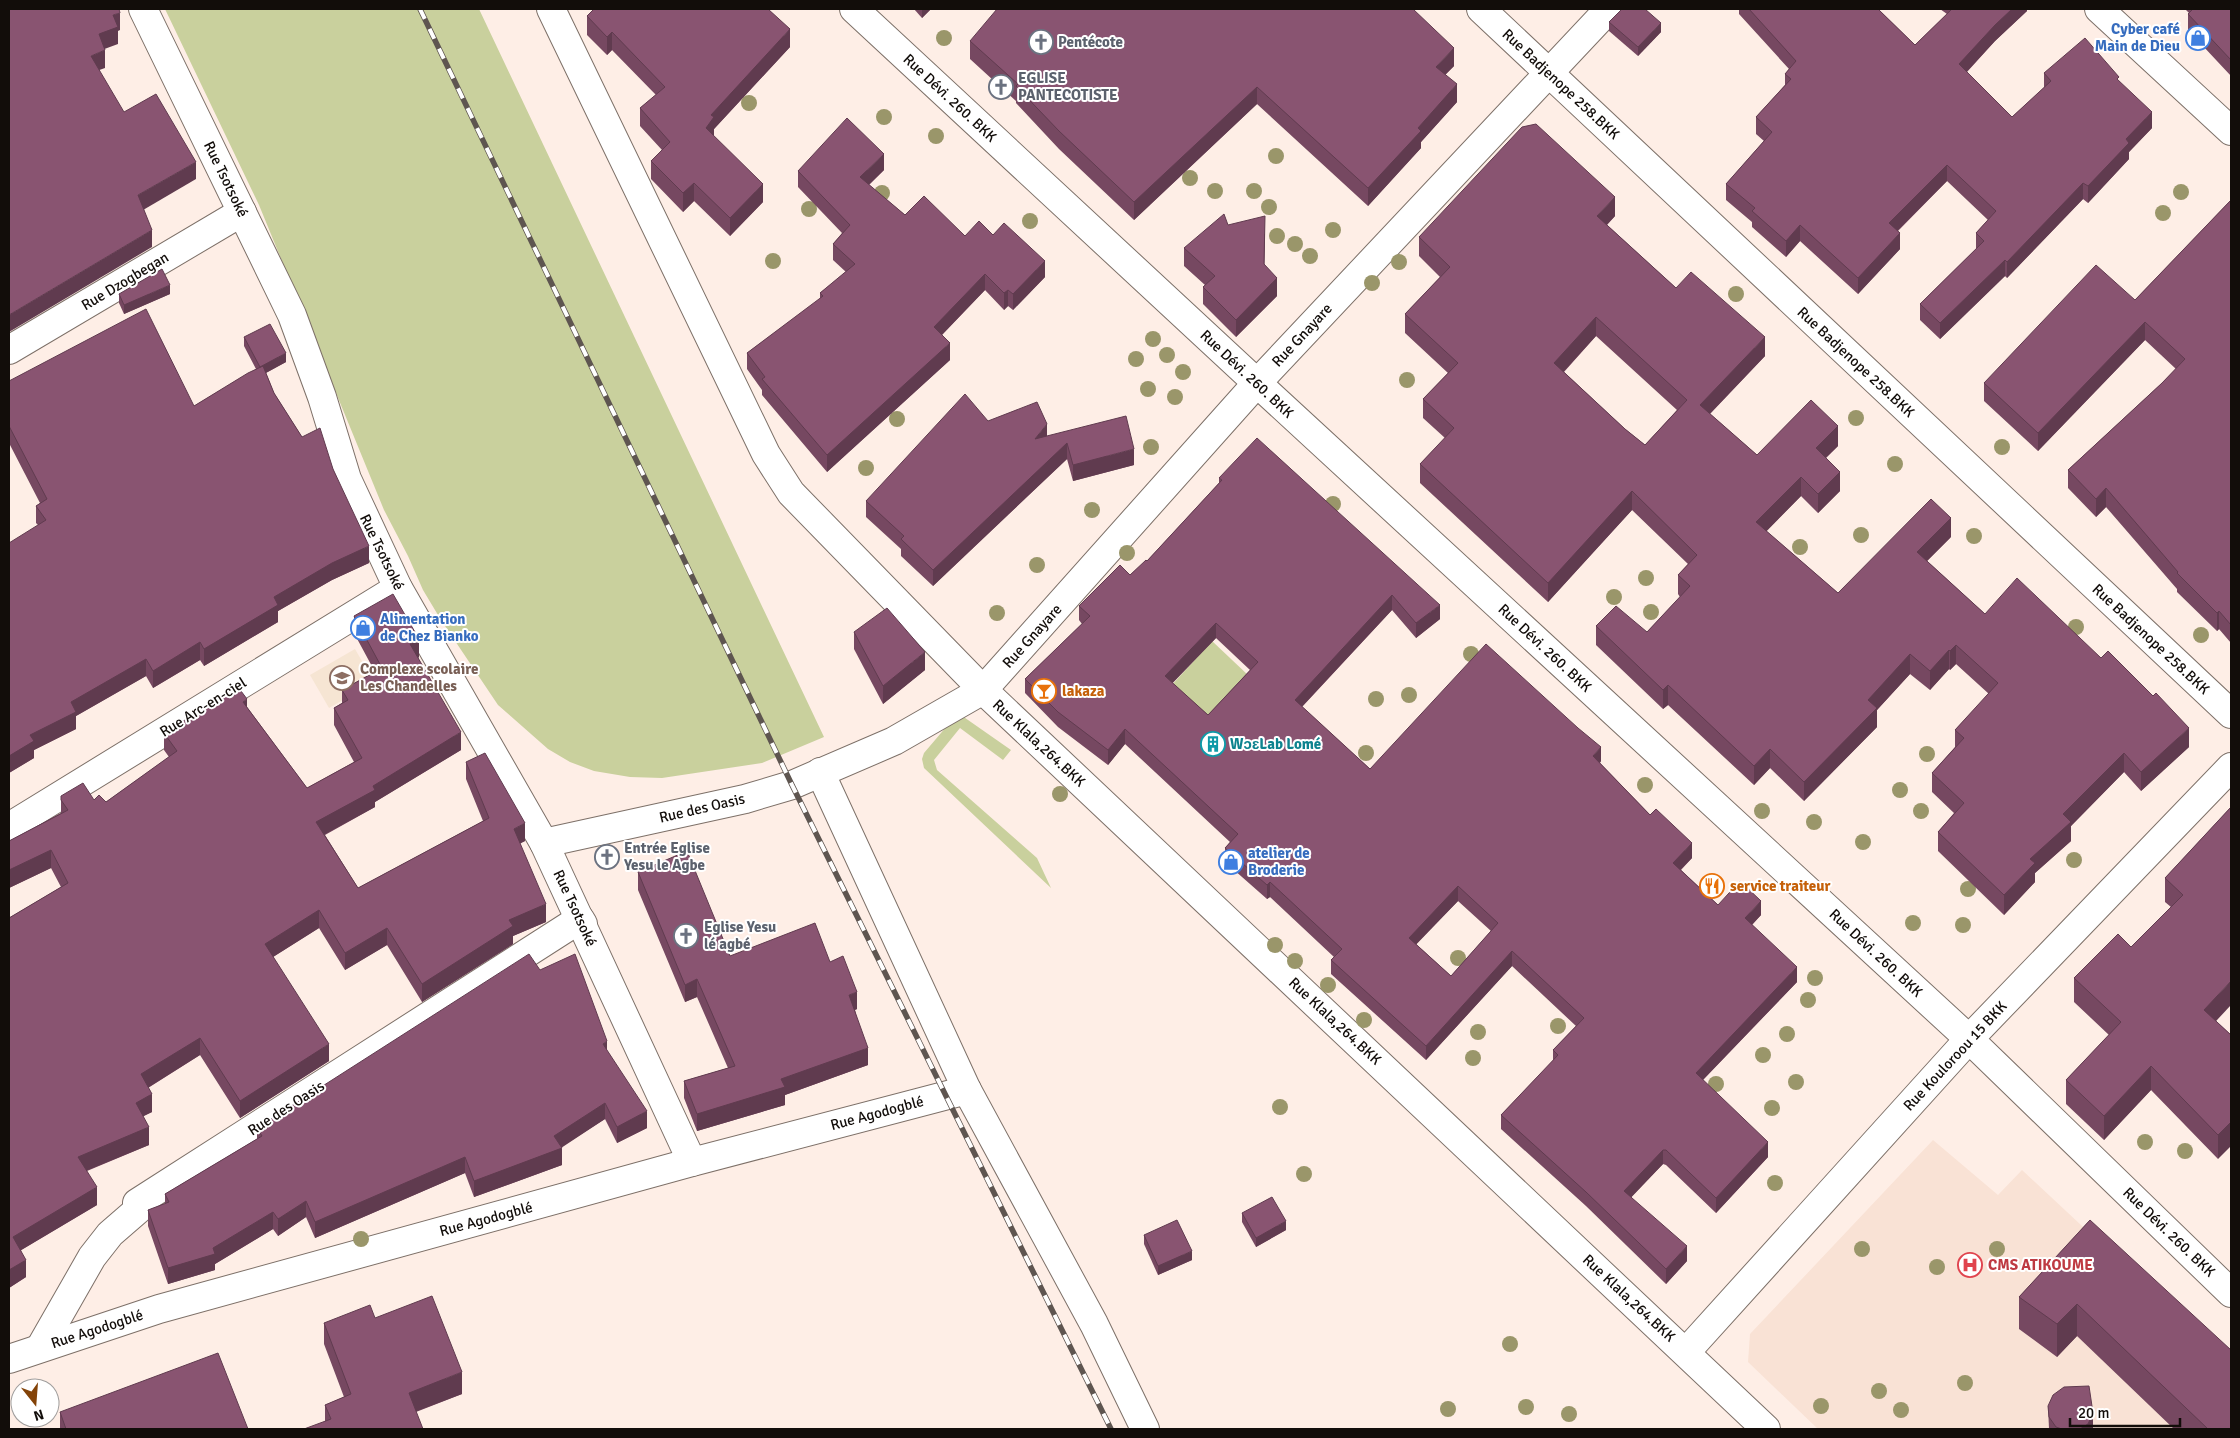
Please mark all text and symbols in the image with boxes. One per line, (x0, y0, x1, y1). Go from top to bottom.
place label: Cyber café Main de Dieu (2095, 20, 2180, 55)
street label: Rue Badjenope 258.BKK (1499, 25, 1623, 143)
shop icon: Cyber café Main de Dieu (2185, 25, 2211, 51)
church icon: Pentécote (1028, 29, 1054, 55)
place label: Pentécote (1058, 33, 1123, 51)
street label: Rue Dévi. 260. BKK (900, 50, 1000, 146)
place label: EGLISE PANTECOTISTE (1018, 69, 1118, 104)
church icon: EGLISE PANTECOTISTE (988, 74, 1014, 100)
street label: Rue Tsotsoké (200, 138, 252, 220)
street label: Rue Dzogbegan (78, 248, 172, 314)
street label: Rue Gnayare (1268, 300, 1336, 370)
street label: Rue Badjenope 258.BKK (1794, 303, 1918, 421)
street label: Rue Dévi. 260. BKK (1197, 326, 1297, 422)
street label: Rue Tsotsoké (356, 511, 408, 593)
street label: Rue Badjenope 258.BKK (2089, 580, 2213, 698)
street label: Rue Gnayare (999, 600, 1065, 672)
street label: Rue Dévi. 260. BKK (1495, 600, 1595, 696)
place label: Alimentation de Chez Bianko (380, 610, 479, 645)
shop icon: Alimentation de Chez Bianko (350, 615, 376, 641)
place label: Complexe scolaire Les Chandelles (360, 660, 479, 695)
school or university icon: Complexe scolaire Les Chandelles (329, 665, 355, 691)
street label: Rue Arc-en-ciel (156, 673, 250, 741)
bar icon: lakaza (1031, 678, 1057, 704)
place label: lakaza (1062, 682, 1105, 700)
street label: Rue Klala,264.BKK (989, 696, 1089, 791)
building icon: WɔɛLab Lomé (1200, 731, 1226, 757)
place label: WɔɛLab Lomé (1230, 735, 1321, 753)
street label: Rue des Oasis (657, 789, 747, 827)
place label: Entrée Eglise Yesu le Agbe (623, 839, 710, 874)
church icon: Entrée Eglise Yesu le Agbe (594, 844, 620, 870)
place label: atelier de Broderie (1248, 844, 1310, 879)
shop icon: atelier de Broderie (1218, 849, 1244, 875)
street label: Rue Tsotsoké (549, 867, 601, 949)
restaurant icon: service traiteur (1699, 873, 1725, 899)
place label: service traiteur (1730, 877, 1830, 895)
street label: Rue Dévi. 260. BKK (1826, 905, 1926, 1001)
place label: Eglise Yesu lé agbé (704, 918, 776, 953)
church icon: Eglise Yesu lé agbé (673, 923, 699, 949)
street label: Rue Klala,264.BKK (1285, 974, 1385, 1069)
street label: Rue Kouloroou 15 BKK (1900, 997, 2010, 1115)
street label: Rue des Oasis (244, 1076, 328, 1139)
street label: Rue Agodogblé (828, 1092, 926, 1134)
street label: Rue Dévi. 260. BKK (2119, 1183, 2219, 1281)
street label: Rue Agodogblé (437, 1198, 535, 1240)
street label: Rue Klala,264.BKK (1579, 1251, 1679, 1346)
hospital icon: CMS ATIKOUME (1957, 1252, 1983, 1278)
place label: CMS ATIKOUME (1988, 1256, 2093, 1274)
street label: Rue Agodogblé (49, 1306, 145, 1352)
north arrow (10, 1378, 60, 1428)
scale bar (2070, 1396, 2180, 1428)
text: 20 m (2078, 1404, 2109, 1422)
text: N (32, 1405, 46, 1425)

